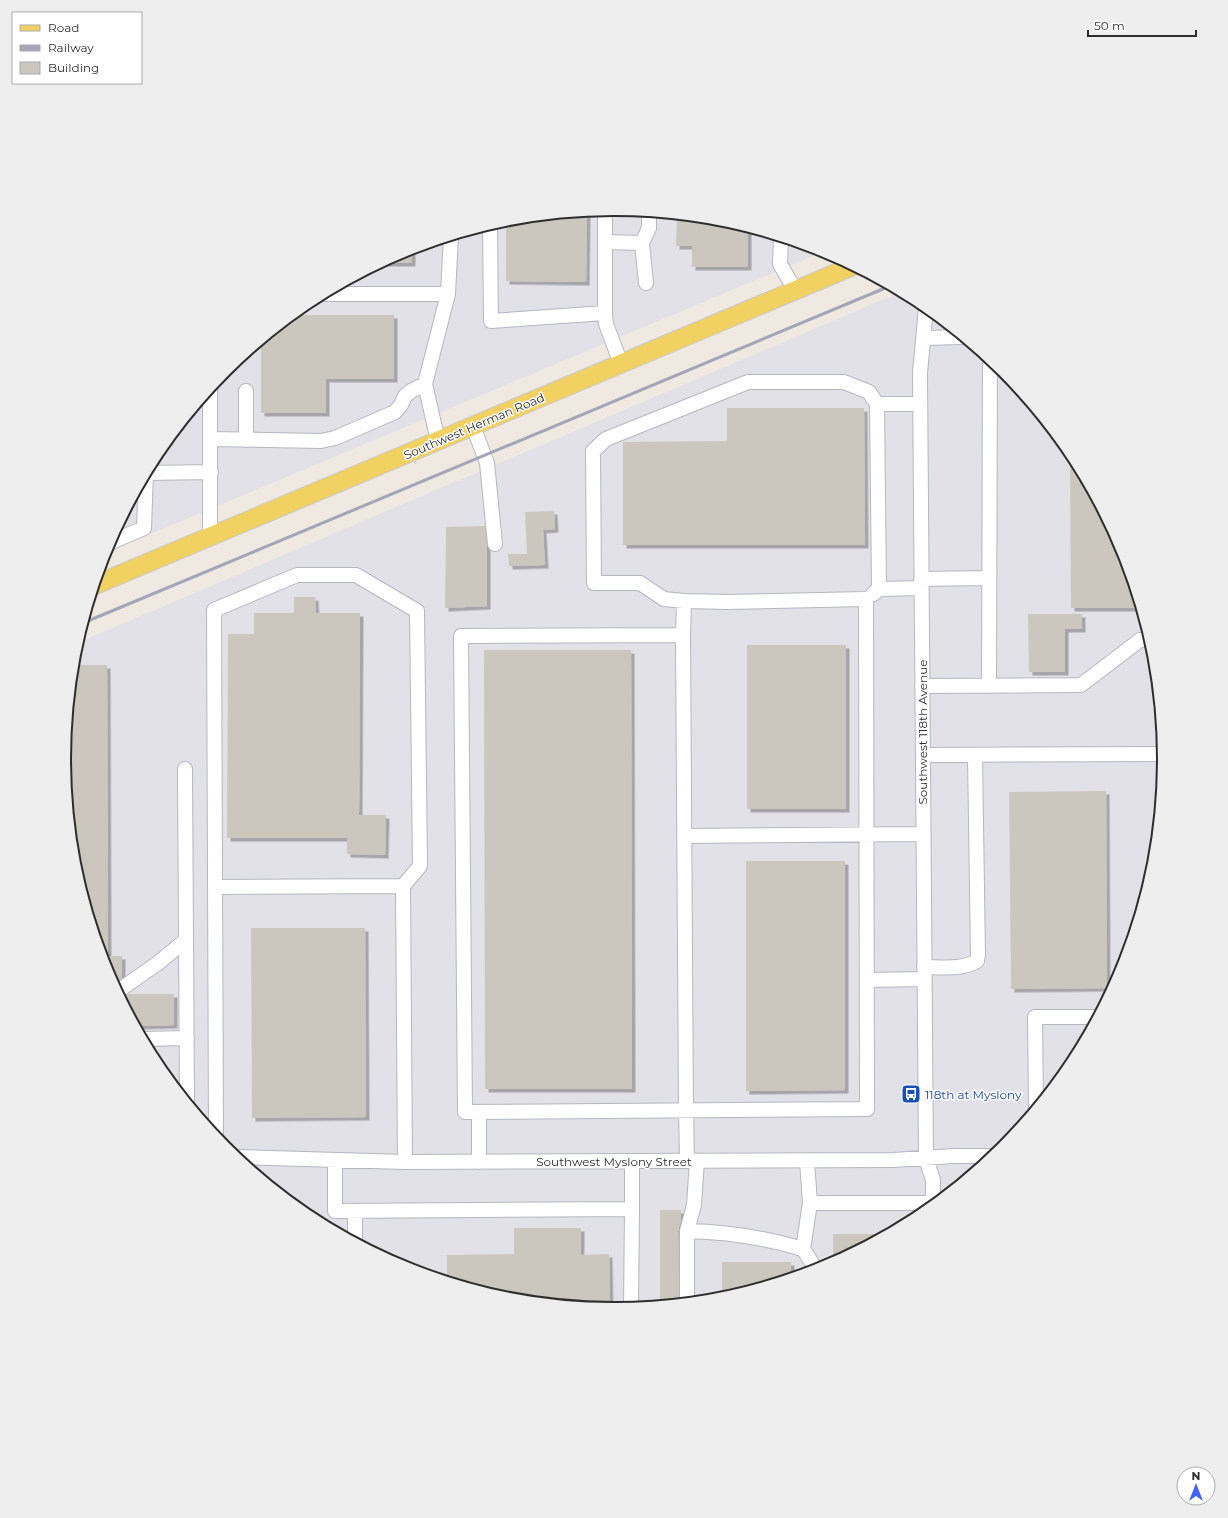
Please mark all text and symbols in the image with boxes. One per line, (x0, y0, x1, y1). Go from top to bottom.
legend (12, 12, 142, 84)
scale bar (1088, 12, 1196, 38)
text: 50 m (1094, 18, 1125, 33)
text: Road (48, 20, 79, 35)
text: Railway (48, 40, 94, 55)
text: Building (48, 60, 99, 75)
street label: Southwest Herman Road (401, 389, 547, 463)
street label: Southwest 118th Avenue (915, 659, 930, 805)
bus stop icon: 118th at Myslony (900, 1083, 922, 1105)
place label: 118th at Myslony (925, 1087, 1022, 1102)
street label: Southwest Myslony Street (536, 1154, 692, 1169)
north arrow (1176, 1466, 1216, 1506)
text: N (1192, 1469, 1200, 1483)

